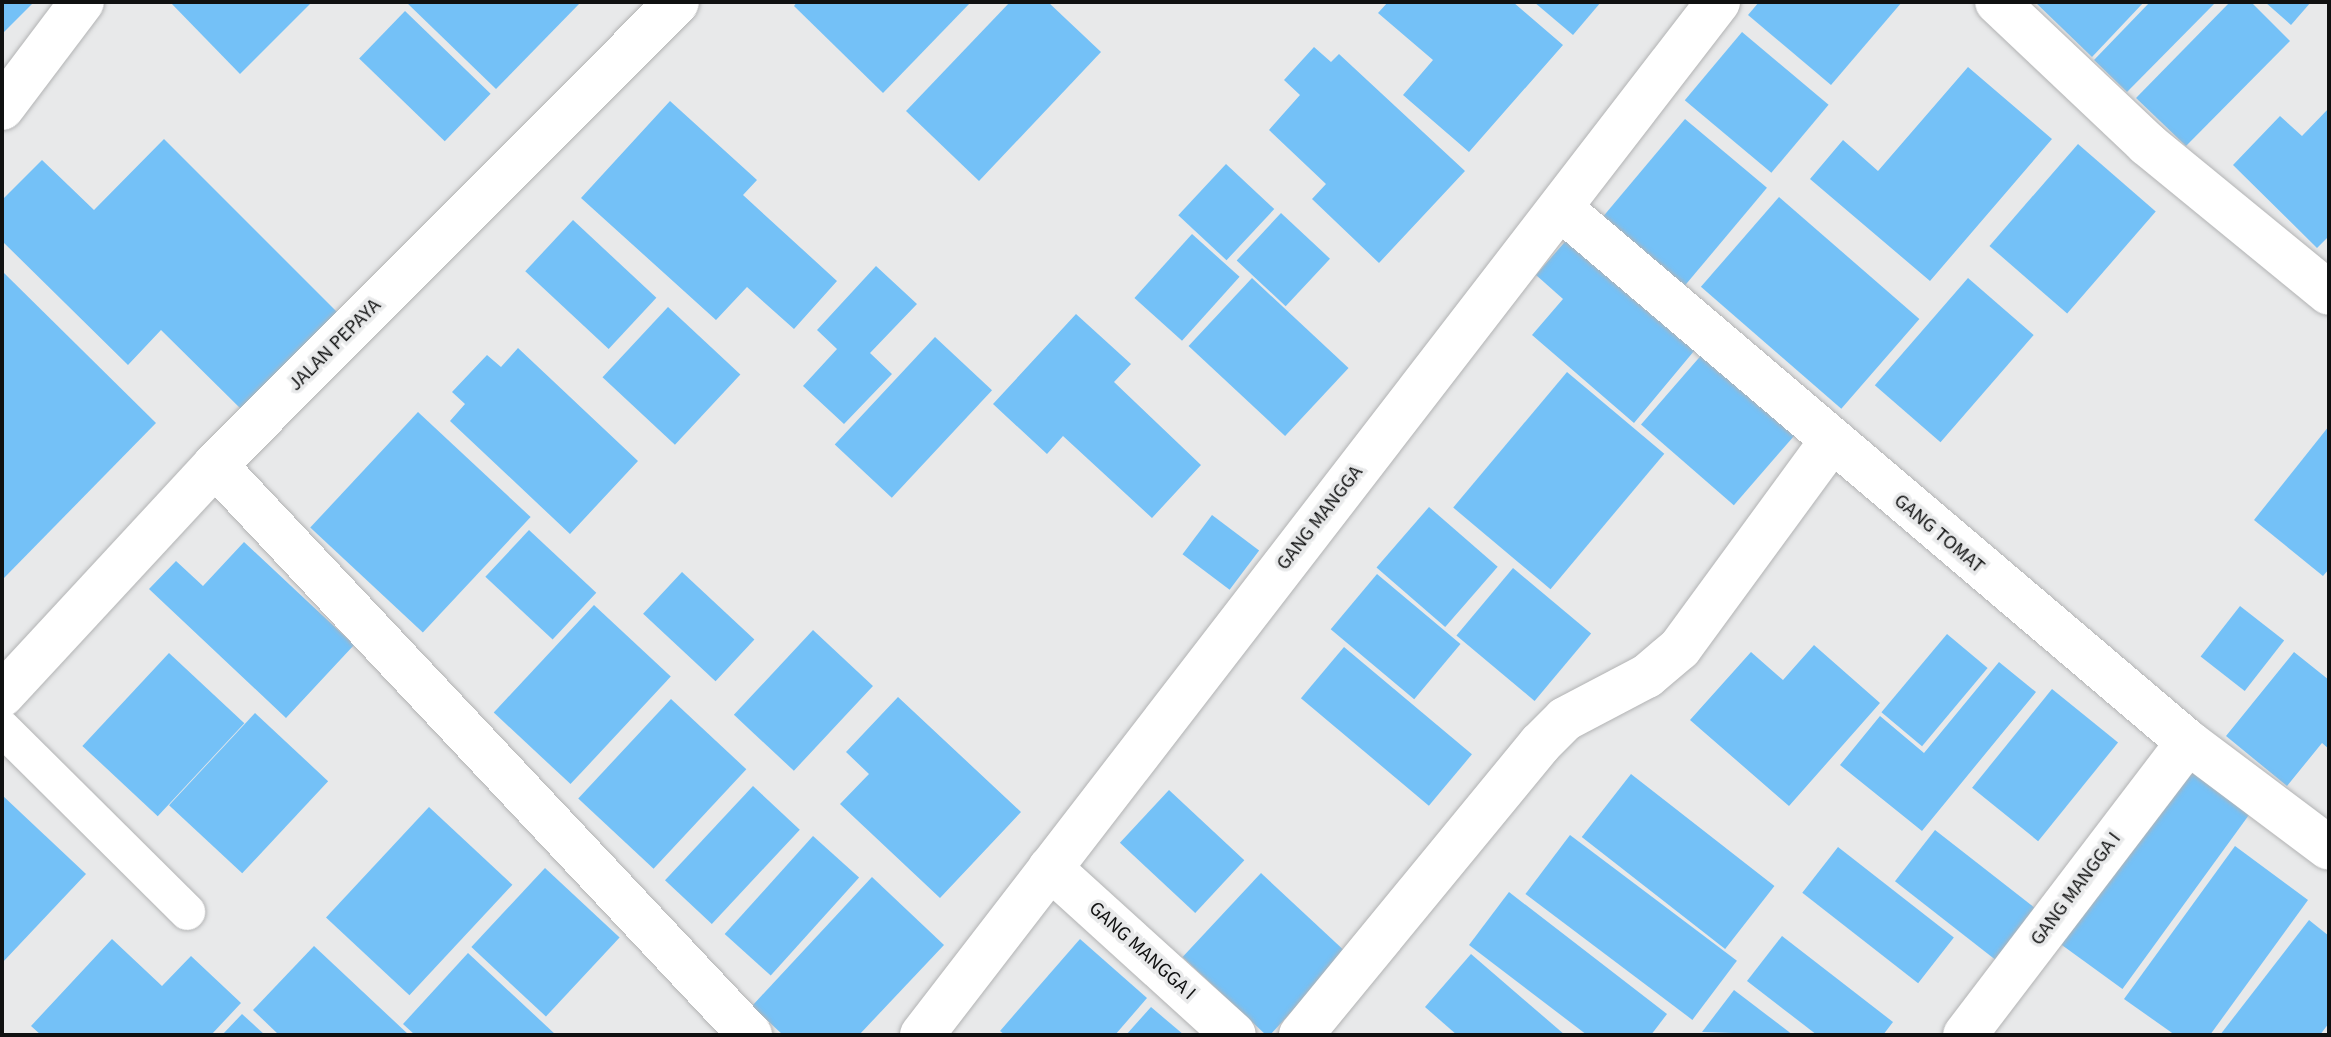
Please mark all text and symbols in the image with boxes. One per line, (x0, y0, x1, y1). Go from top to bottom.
street label: JALAN PEPAYA (284, 294, 386, 396)
street label: GANG MANGGA (1272, 461, 1368, 575)
street label: GANG TOMAT (1889, 489, 1989, 579)
street label: GANG MANGGA I (2026, 828, 2126, 950)
street label: GANG MANGGA I (1084, 897, 1200, 1005)

